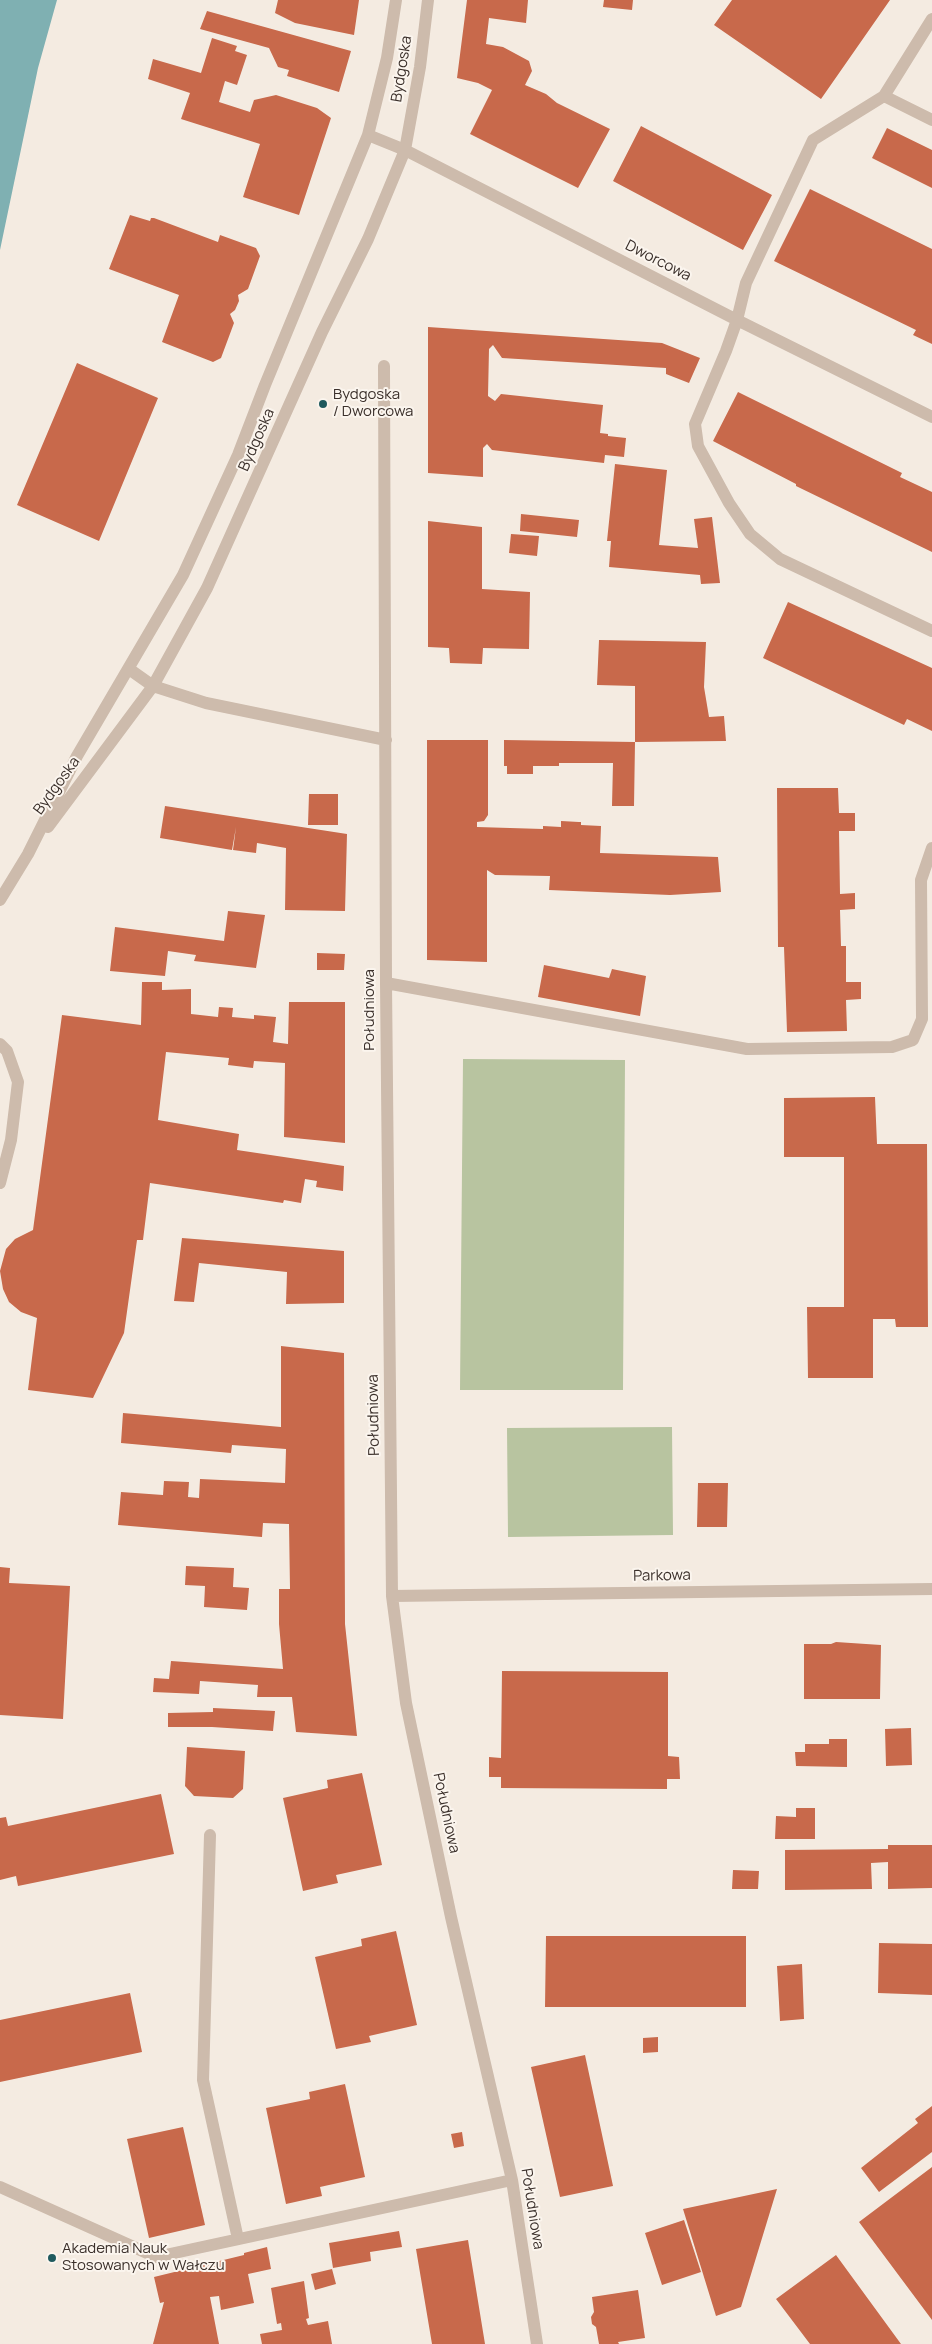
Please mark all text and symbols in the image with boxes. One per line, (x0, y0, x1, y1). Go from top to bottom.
street label: Bydgoska (388, 34, 416, 104)
street label: Dworcowa (622, 237, 694, 285)
place label: Bydgoska / Dworcowa (333, 386, 413, 421)
marker: Bydgoska / Dworcowa (317, 398, 329, 410)
street label: Bydgoska (235, 406, 279, 474)
street label: Bydgoska (30, 754, 84, 818)
street label: Południowa (361, 969, 379, 1051)
street label: Południowa (364, 1374, 384, 1456)
street label: Parkowa (633, 1566, 691, 1586)
street label: Południowa (429, 1771, 463, 1855)
street label: Południowa (517, 2167, 547, 2251)
place label: Akademia Nauk Stosowanych w Wałczu (62, 2240, 225, 2275)
marker: Akademia Nauk Stosowanych w Wałczu (46, 2252, 58, 2264)

